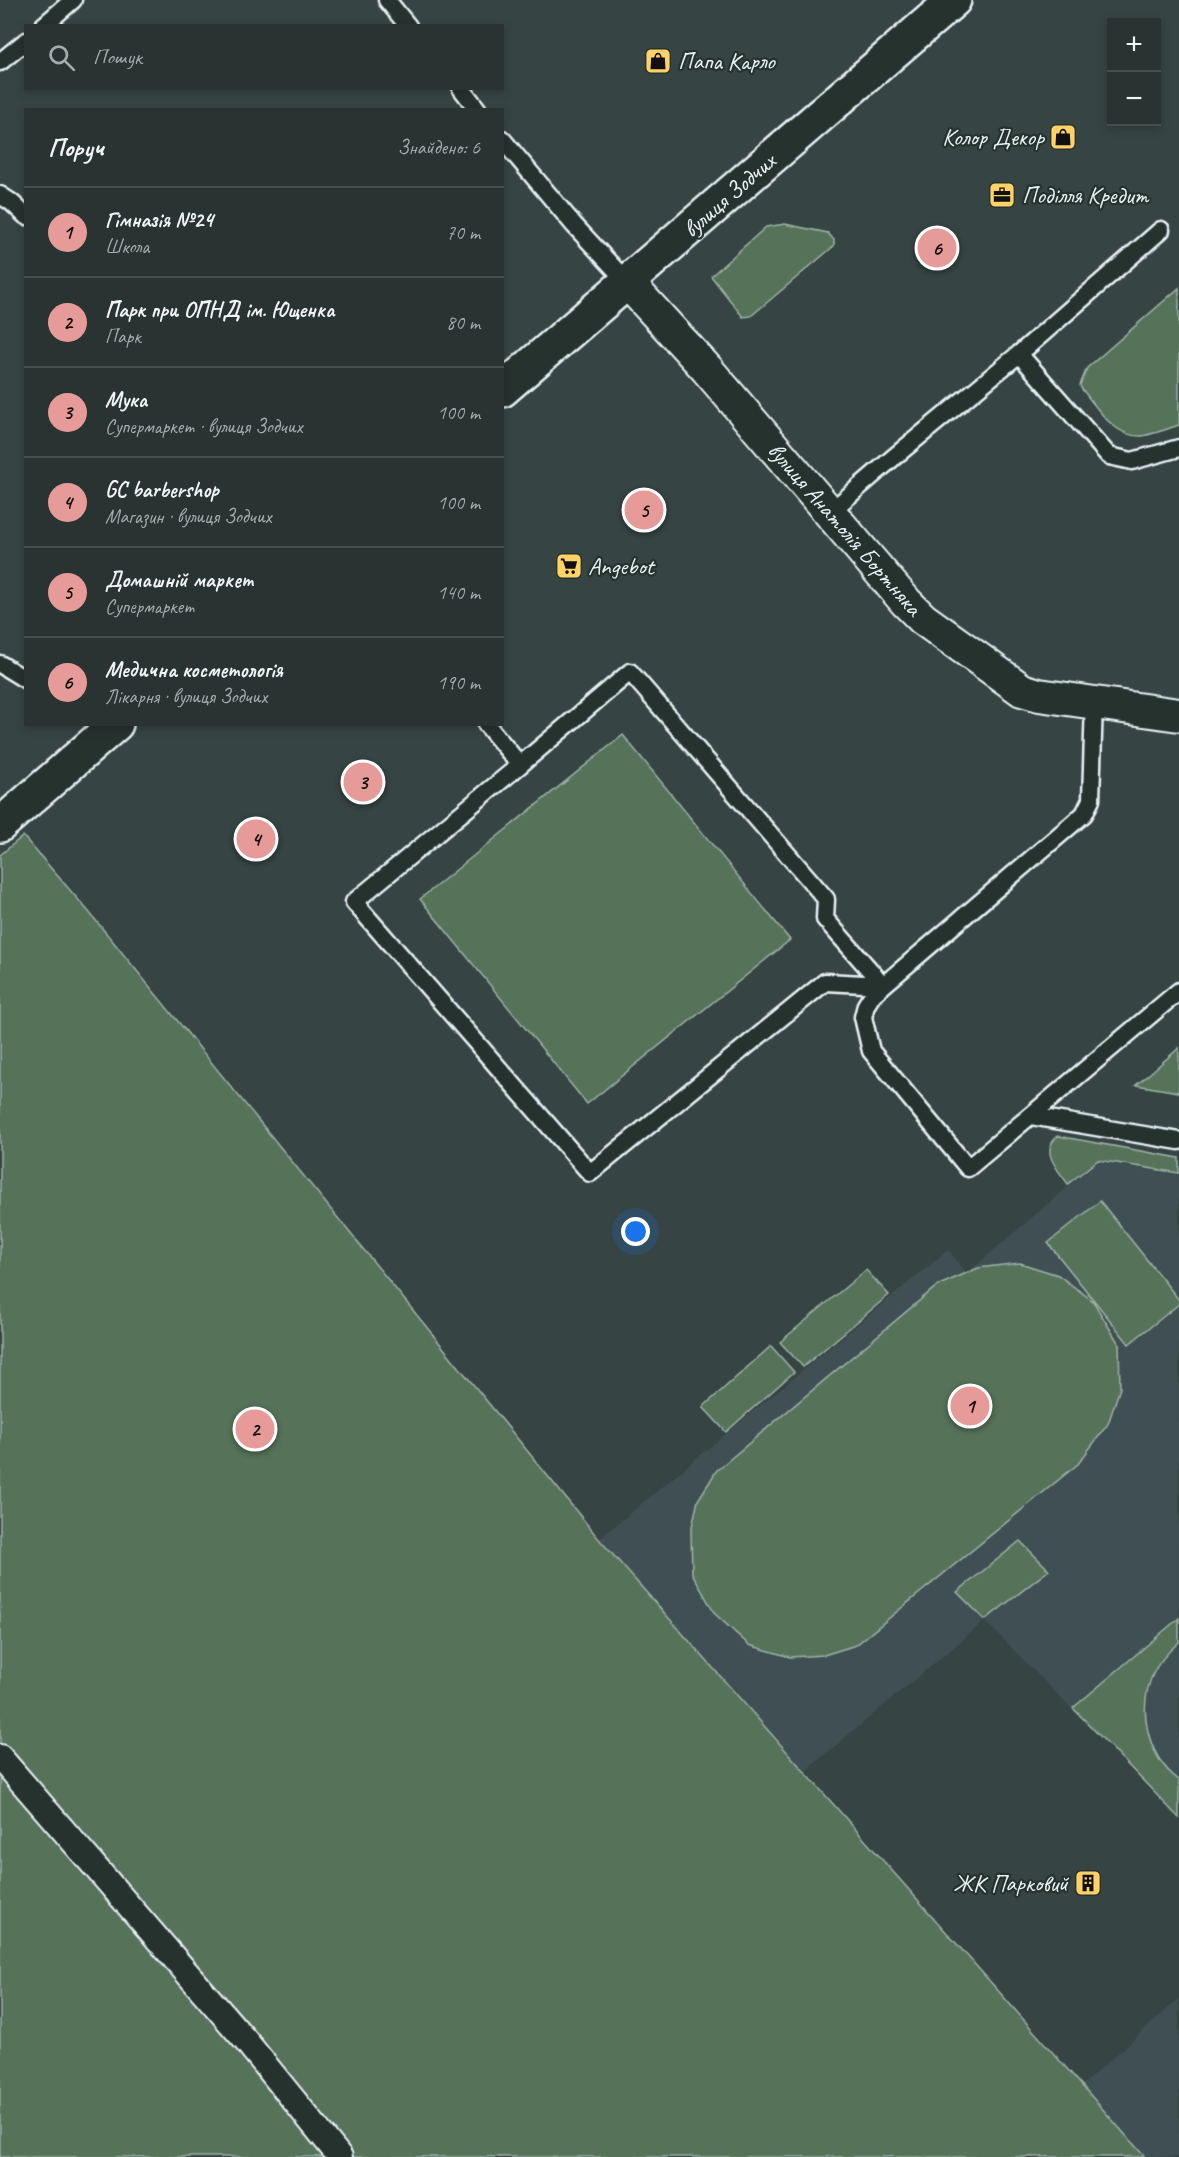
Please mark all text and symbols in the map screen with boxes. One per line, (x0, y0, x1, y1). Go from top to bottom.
map controls (1107, 18, 1161, 126)
button: + (1107, 18, 1161, 72)
search box (24, 24, 504, 90)
icon: search (45, 41, 78, 74)
text: Пошук (93, 43, 142, 71)
shop icon: Папа Карло (643, 46, 673, 76)
place label: Папа Карло (678, 46, 776, 76)
button: − (1107, 72, 1161, 126)
place label: Колор Декор (942, 122, 1045, 152)
shop icon: Колор Декор (1048, 122, 1078, 152)
text: Поруч (48, 131, 104, 164)
text: Знайдено: 6 (398, 135, 480, 160)
street label: вулиця Зодчих (676, 145, 783, 244)
office icon: Поділля Кредит (987, 180, 1017, 210)
place label: Поділля Кредит (1022, 180, 1149, 210)
text: Гімназія №24 (105, 206, 213, 234)
text: 1 (63, 220, 72, 245)
text: 70 m (446, 220, 480, 245)
pin: 6 (918, 226, 956, 270)
text: Школа (105, 234, 149, 259)
text: Парк при ОПНД ім. Ющенка (105, 296, 335, 324)
text: 2 (63, 310, 72, 335)
text: 80 m (446, 310, 480, 335)
text: Парк (105, 324, 141, 349)
text: Мука (105, 386, 147, 414)
text: 3 (63, 400, 72, 425)
text: 100 m (437, 400, 480, 425)
text: Супермаркет · вулиця Зодчих (105, 414, 303, 439)
street label: вулиця Анатолія Бортняка (761, 436, 930, 623)
text: GC barbershop (105, 476, 218, 504)
pin: 5 (624, 488, 664, 532)
text: 4 (63, 490, 72, 515)
text: 100 m (437, 490, 480, 515)
text: Магазин · вулиця Зодчих (105, 504, 272, 529)
supermarket icon: Angebot (554, 551, 584, 581)
place label: Angebot (588, 551, 656, 581)
text: Домашній маркет (105, 566, 253, 594)
text: 5 (63, 580, 72, 605)
text: 140 m (437, 580, 480, 605)
text: Супермаркет (105, 594, 194, 619)
text: Медична косметологія (105, 656, 283, 684)
text: 6 (63, 670, 72, 695)
text: 190 m (437, 670, 480, 695)
text: Лікарня · вулиця Зодчих (105, 684, 267, 709)
pin: 3 (344, 760, 382, 804)
pin: 4 (236, 816, 276, 862)
your location (621, 1217, 650, 1246)
pin: 1 (950, 1384, 990, 1428)
pin: 2 (236, 1406, 274, 1452)
place label: ЖК Парковий (953, 1868, 1070, 1898)
building icon: ЖК Парковий (1073, 1868, 1103, 1898)

